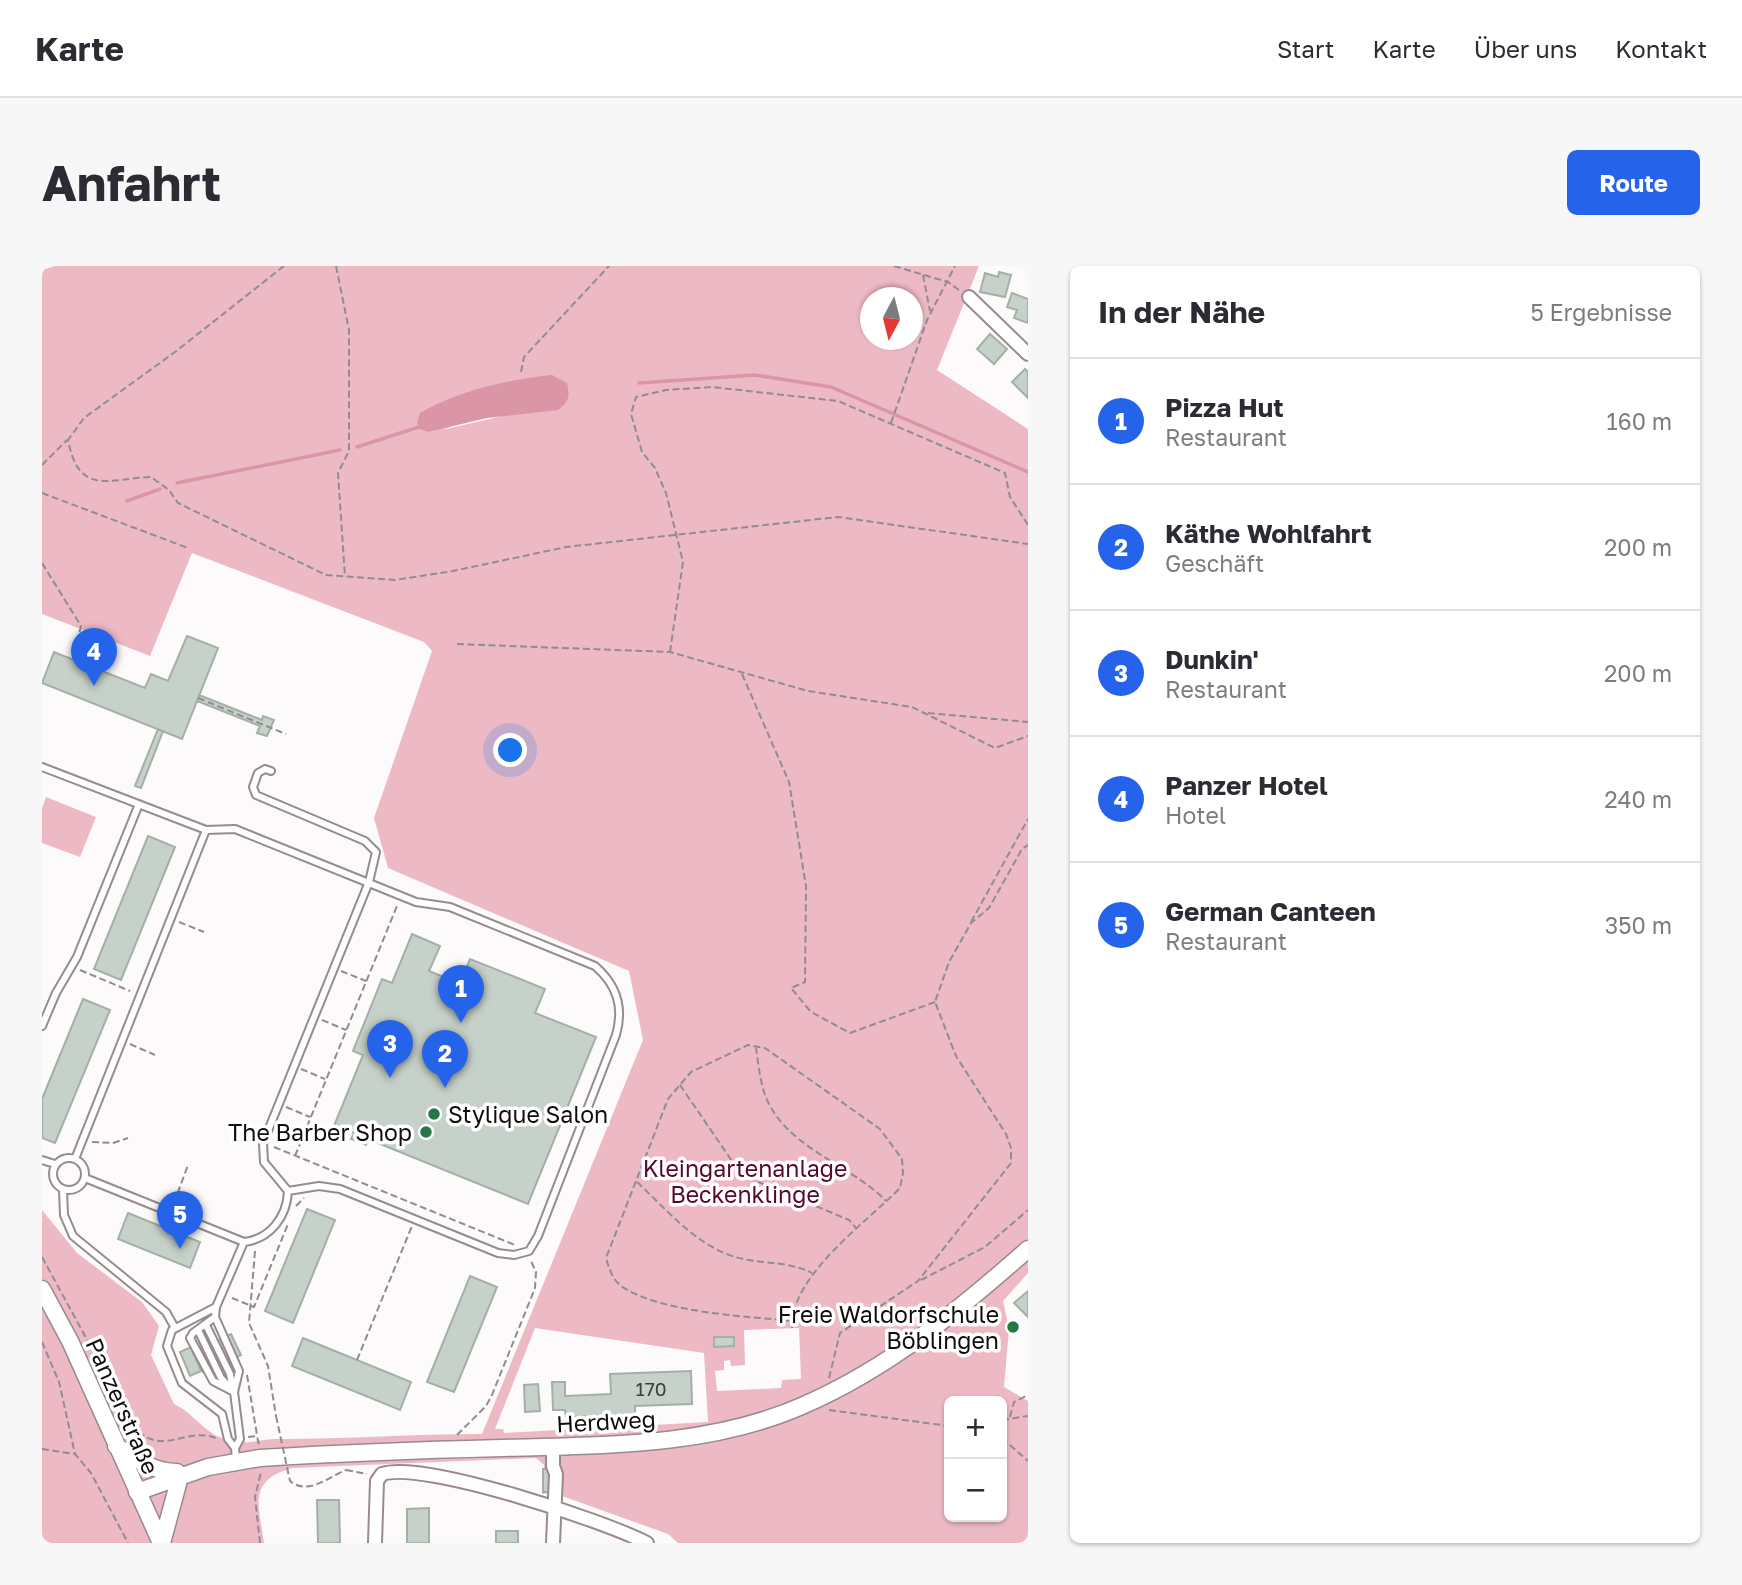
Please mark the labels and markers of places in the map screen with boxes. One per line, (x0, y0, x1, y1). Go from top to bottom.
pin: 4 (71, 628, 117, 686)
pin: 1 (438, 965, 484, 1023)
pin: 3 (367, 1020, 413, 1078)
pin: 2 (422, 1030, 468, 1088)
place label: Stylique Salon (448, 1100, 608, 1128)
marker: Stylique Salon (426, 1106, 442, 1122)
place label: The Barber Shop (228, 1118, 412, 1146)
marker: The Barber Shop (418, 1124, 434, 1140)
pin: 5 (157, 1191, 203, 1249)
place label: Freie Waldorfschule Böblingen (778, 1300, 999, 1354)
marker: Freie Waldorfschule Böblingen (1005, 1319, 1021, 1335)

